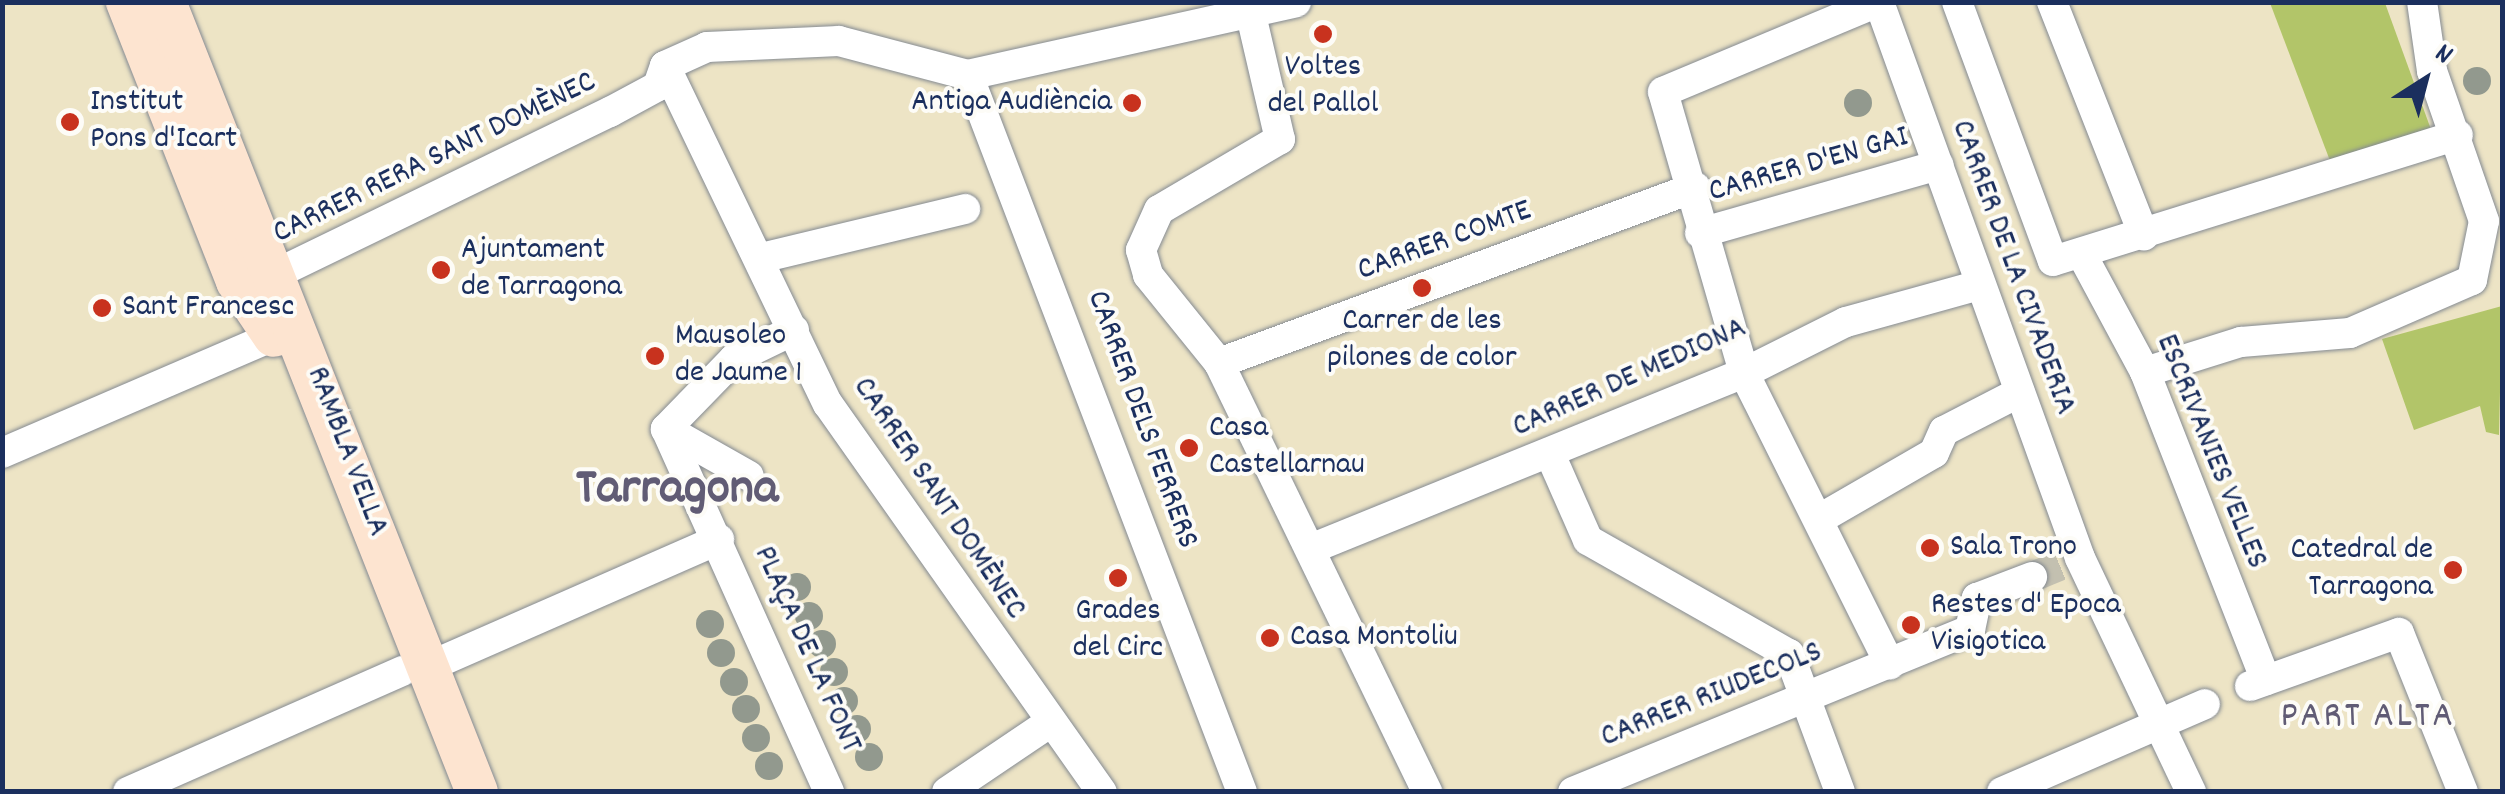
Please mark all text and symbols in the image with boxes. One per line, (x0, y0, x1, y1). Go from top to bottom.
marker: Voltes del Pallol (1312, 23, 1334, 45)
north arrow (2375, 30, 2475, 130)
text: N (2425, 35, 2460, 76)
place label: Voltes del Pallol (1268, 50, 1378, 125)
street label: CARRER RERA SANT DOMÈNEC (267, 64, 603, 254)
place label: Antiga Audiència (911, 84, 1112, 122)
place label: Institut Pons d'Icart (90, 85, 237, 160)
marker: Antiga Audiència (1121, 92, 1143, 114)
marker: Institut Pons d'Icart (59, 111, 81, 133)
street label: CARRER DE LA CIVADERIA (1941, 115, 2083, 421)
street label: CARRER D'EN GAI (1705, 119, 1913, 213)
street label: CARRER COMTE (1353, 193, 1537, 291)
place label: Ajuntament de Tarragona (461, 233, 622, 308)
marker: Ajuntament de Tarragona (430, 259, 452, 281)
marker: Carrer de les pilones de color (1411, 277, 1433, 299)
street label: CARRER DELS FERRERS (1077, 286, 1205, 554)
place label: Sant Francesc (122, 289, 294, 327)
marker: Sant Francesc (91, 297, 113, 319)
place label: Carrer de les pilones de color (1327, 304, 1517, 379)
street label: CARRER DE MEDIONA (1507, 310, 1753, 448)
place label: Mausoleo de Jaume 1 (675, 319, 802, 394)
street label: ESCRIVANIES VELLES (2146, 329, 2274, 575)
marker: Mausoleo de Jaume 1 (644, 345, 666, 367)
street label: RAMBLA VELLA (296, 362, 396, 542)
street label: CARRER SANT DOMÈNEC (843, 371, 1033, 627)
place label: Casa Castellarnau (1209, 411, 1365, 486)
marker: Casa Castellarnau (1178, 437, 1200, 459)
district label: Tarragona (576, 461, 778, 523)
place label: Sala Trono (1950, 529, 2077, 567)
place label: Catedral de Tarragona (2290, 533, 2433, 608)
marker: Sala Trono (1919, 537, 1941, 559)
street label: PLAÇA DE LA FONT (743, 541, 869, 759)
marker: Catedral de Tarragona (2442, 559, 2464, 581)
marker: Grades del Circ (1107, 567, 1129, 589)
place label: Restes d' Epoca Visigotica (1931, 588, 2121, 663)
place label: Grades del Circ (1073, 594, 1163, 669)
marker: Restes d' Epoca Visigotica (1900, 614, 1922, 636)
place label: Casa Montoliu (1290, 619, 1458, 657)
marker: Casa Montoliu (1259, 627, 1281, 649)
street label: CARRER RIUDECOLS (1596, 634, 1828, 758)
district label: PART ALTA (2280, 695, 2456, 741)

